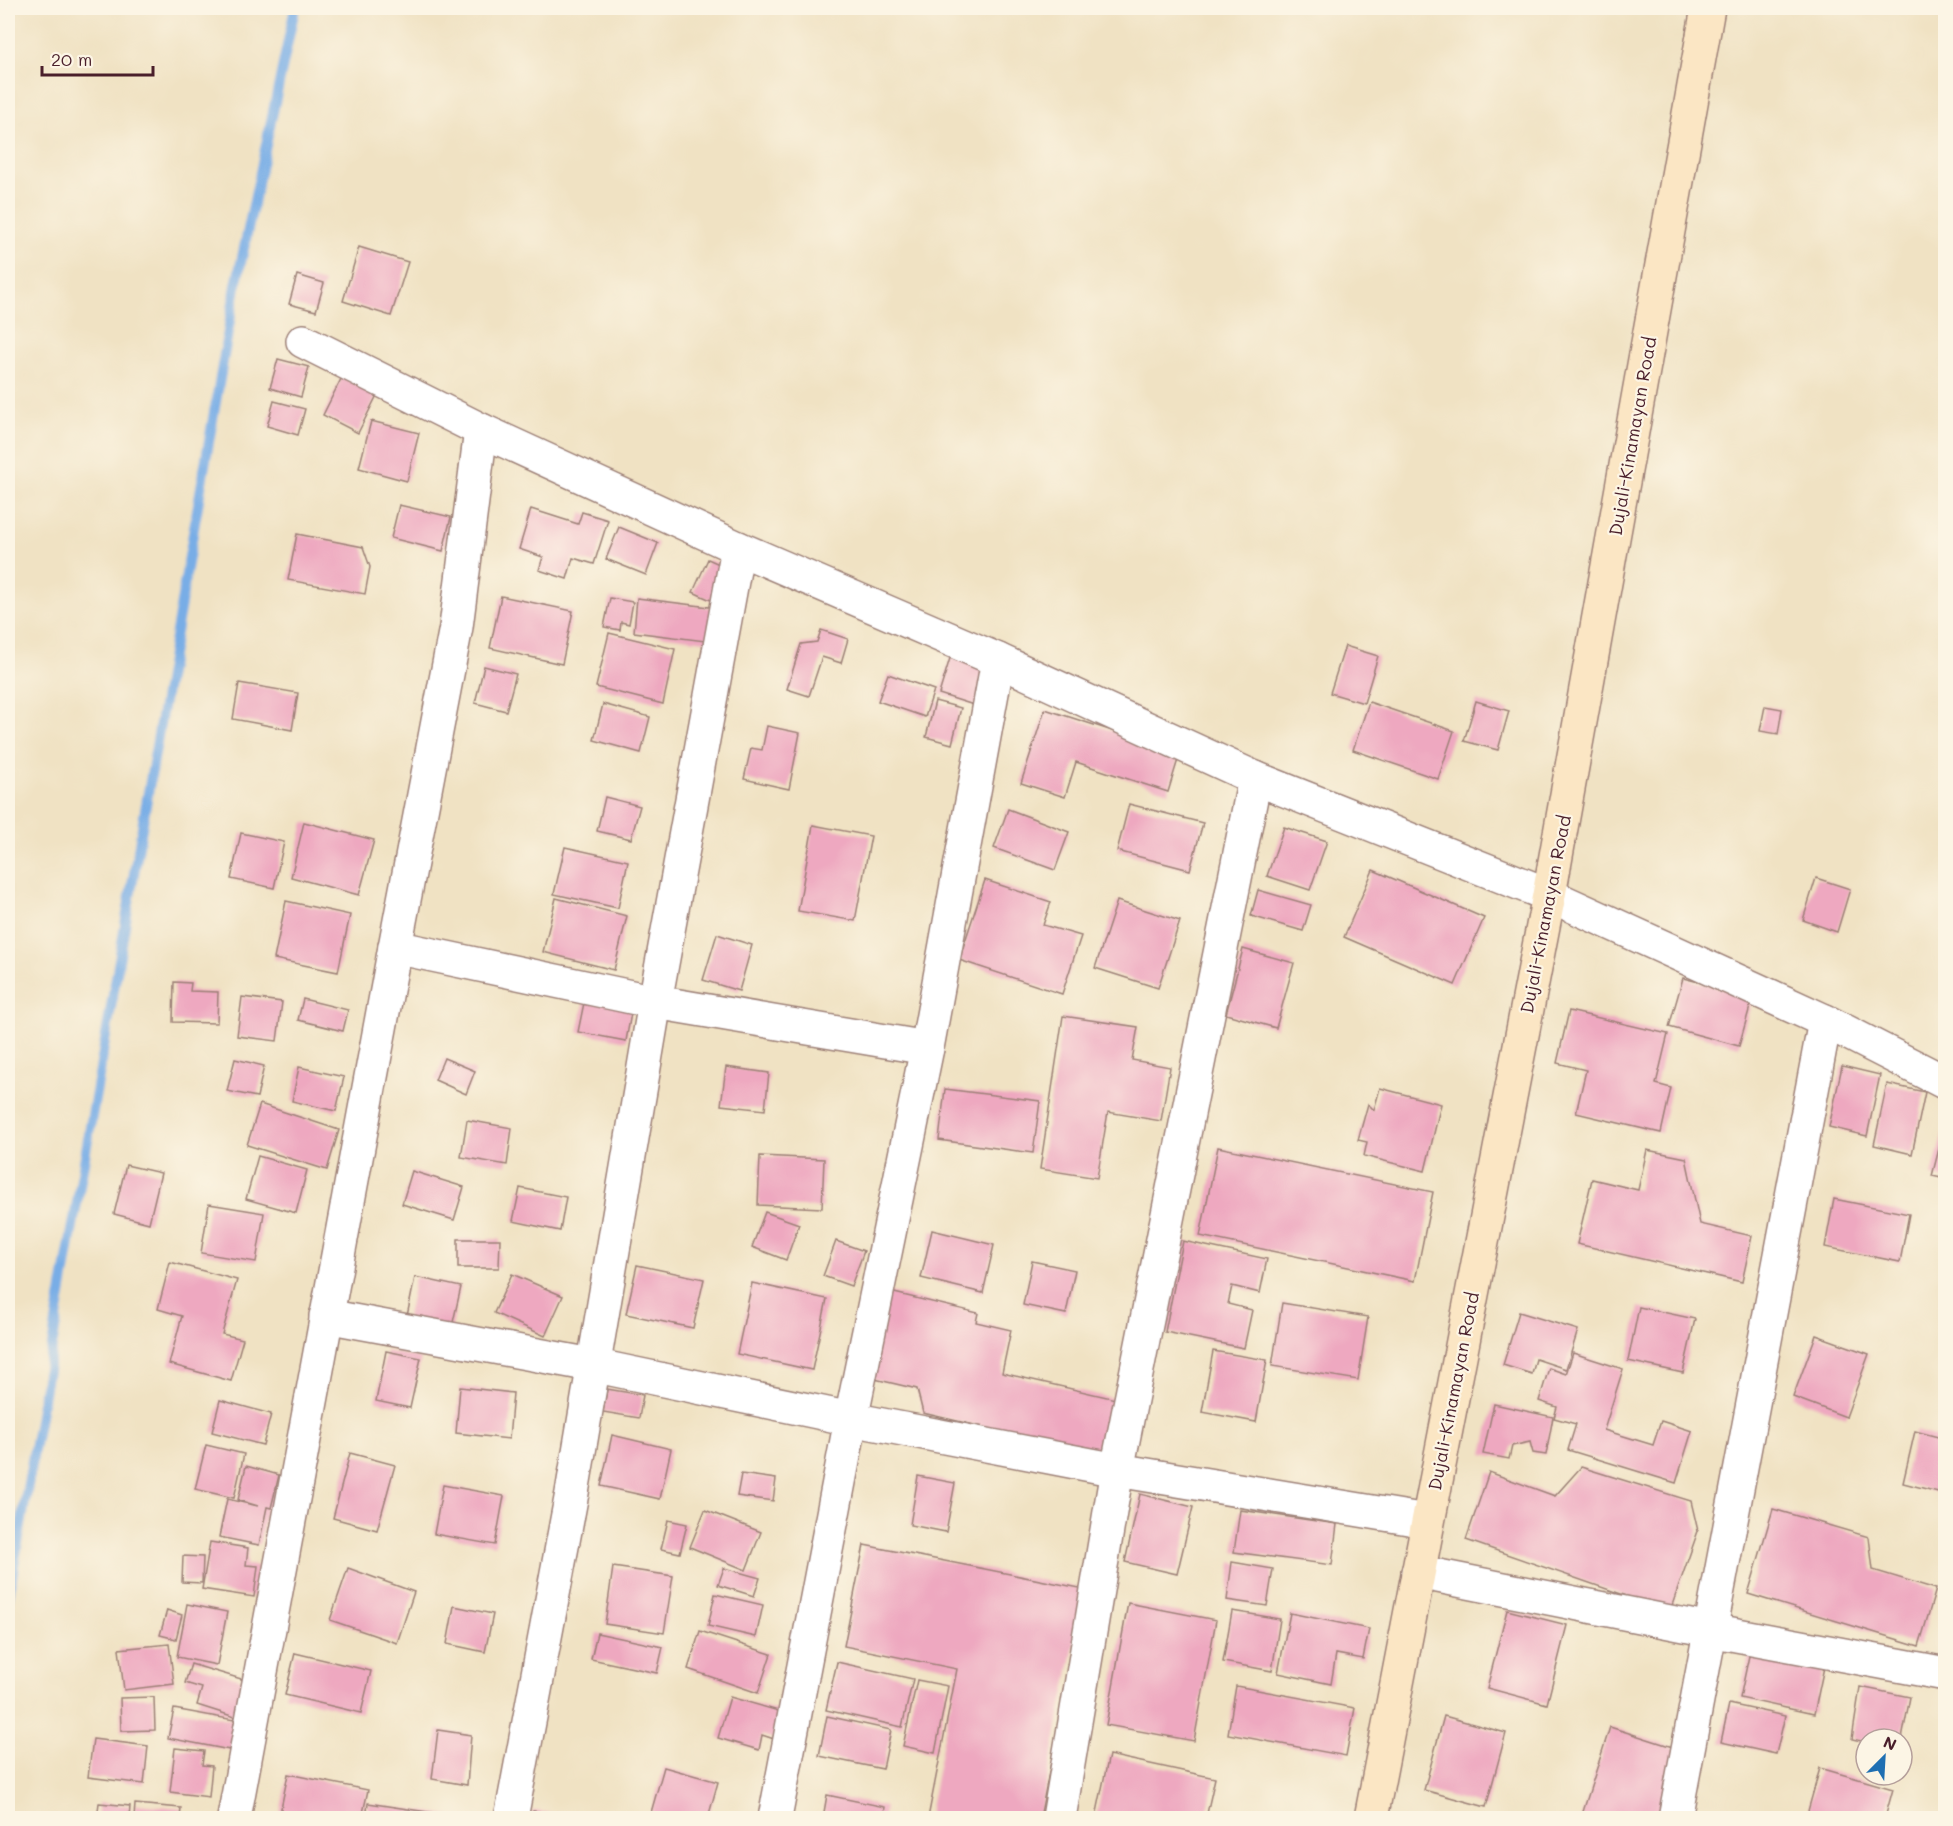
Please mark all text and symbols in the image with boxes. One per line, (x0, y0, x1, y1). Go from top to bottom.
scale bar (42, 39, 153, 77)
text: 20 m (51, 47, 92, 71)
street label: Dujali-Kinamayan Road (1603, 335, 1661, 537)
street label: Dujali-Kinamayan Road (1514, 813, 1576, 1015)
street label: Dujali-Kinamayan Road (1422, 1290, 1484, 1492)
north arrow (1854, 1727, 1914, 1787)
text: N (1880, 1731, 1900, 1755)

